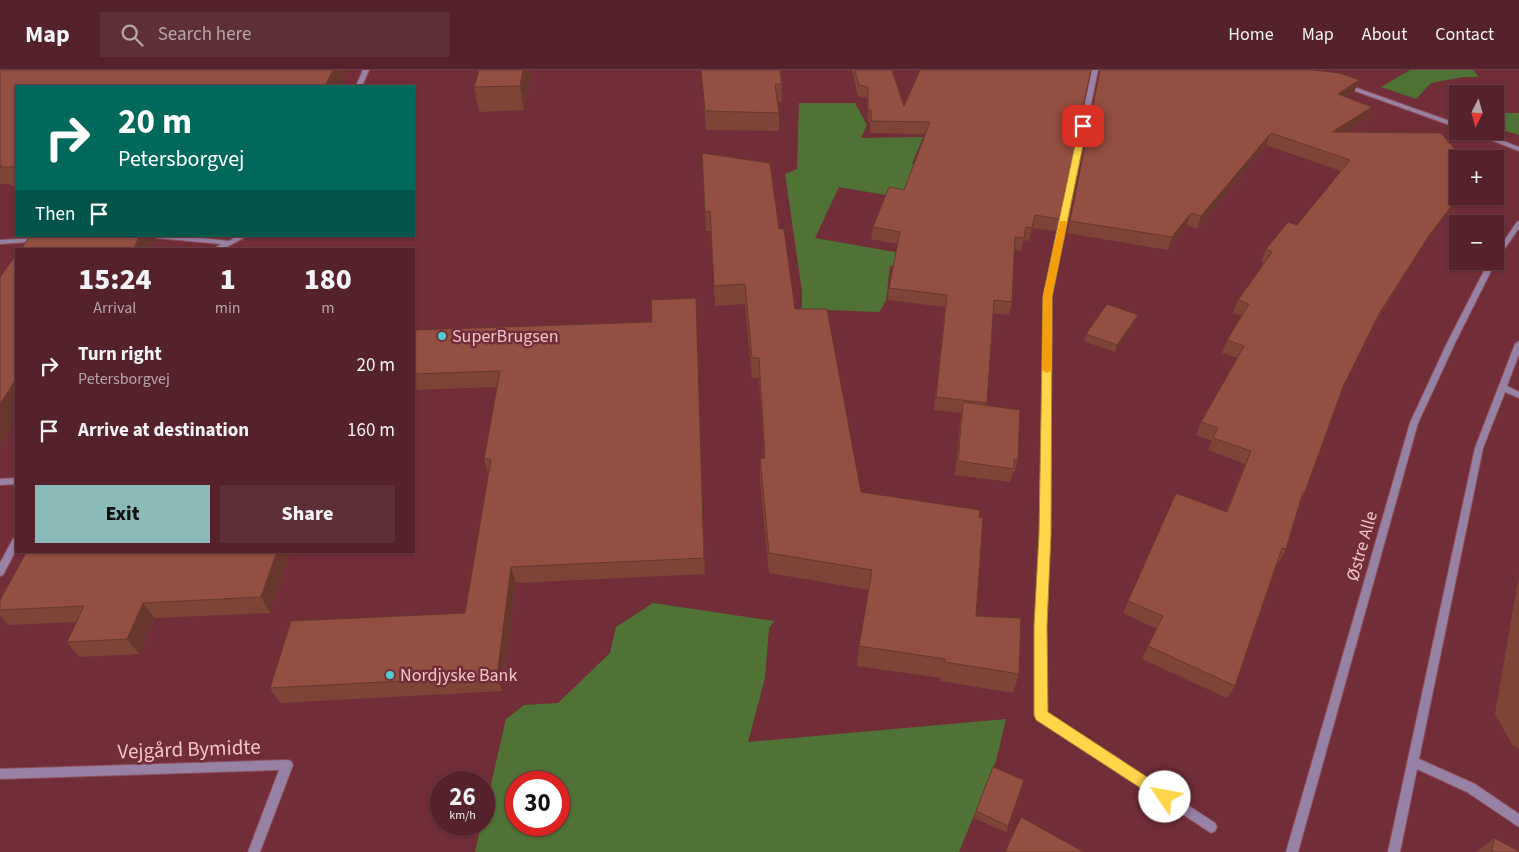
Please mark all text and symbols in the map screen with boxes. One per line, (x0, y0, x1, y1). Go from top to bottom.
search box (100, 12, 450, 57)
text: Map (25, 17, 70, 52)
icon: search (118, 21, 146, 49)
text: Search here (158, 21, 251, 48)
text: Home (1228, 22, 1274, 47)
text: Map (1302, 22, 1334, 47)
text: About (1362, 22, 1407, 47)
text: Contact (1435, 22, 1494, 47)
north arrow (1449, 85, 1504, 140)
map controls (1449, 85, 1504, 270)
text: 20 m (118, 97, 192, 147)
icon: right (35, 105, 100, 170)
pin (1062, 105, 1104, 147)
icon: arrive (1069, 112, 1097, 140)
text: Petersborgvej (118, 143, 245, 175)
button: + (1449, 150, 1504, 205)
icon: arrive (85, 200, 113, 228)
text: Then (35, 201, 75, 228)
button: − (1449, 215, 1504, 270)
text: 15:24 (78, 258, 152, 301)
text: 1 (220, 258, 236, 301)
text: 180 (304, 258, 352, 301)
text: Arrival (93, 297, 136, 319)
text: min (215, 297, 241, 319)
text: m (321, 297, 334, 319)
place label: SuperBrugsen (452, 324, 559, 349)
marker: SuperBrugsen (436, 330, 448, 342)
text: Turn right (78, 341, 162, 368)
icon: right (35, 352, 63, 380)
text: 20 m (357, 352, 395, 379)
text: Petersborgvej (78, 368, 170, 390)
icon: arrive (35, 417, 63, 445)
text: Arrive at destination (78, 417, 249, 444)
text: 160 m (347, 417, 395, 444)
button: Exit (35, 485, 210, 543)
button: Share (220, 485, 395, 543)
street label: Østre Alle (1340, 508, 1384, 584)
place label: Nordjyske Bank (400, 663, 517, 688)
marker: Nordjyske Bank (384, 669, 396, 681)
street label: Vejgård Bymidte (117, 732, 261, 766)
position arrow (1138, 770, 1190, 822)
speed limit sign: 30 (505, 771, 570, 836)
text: 26 (449, 779, 476, 815)
text: km/h (449, 807, 476, 824)

